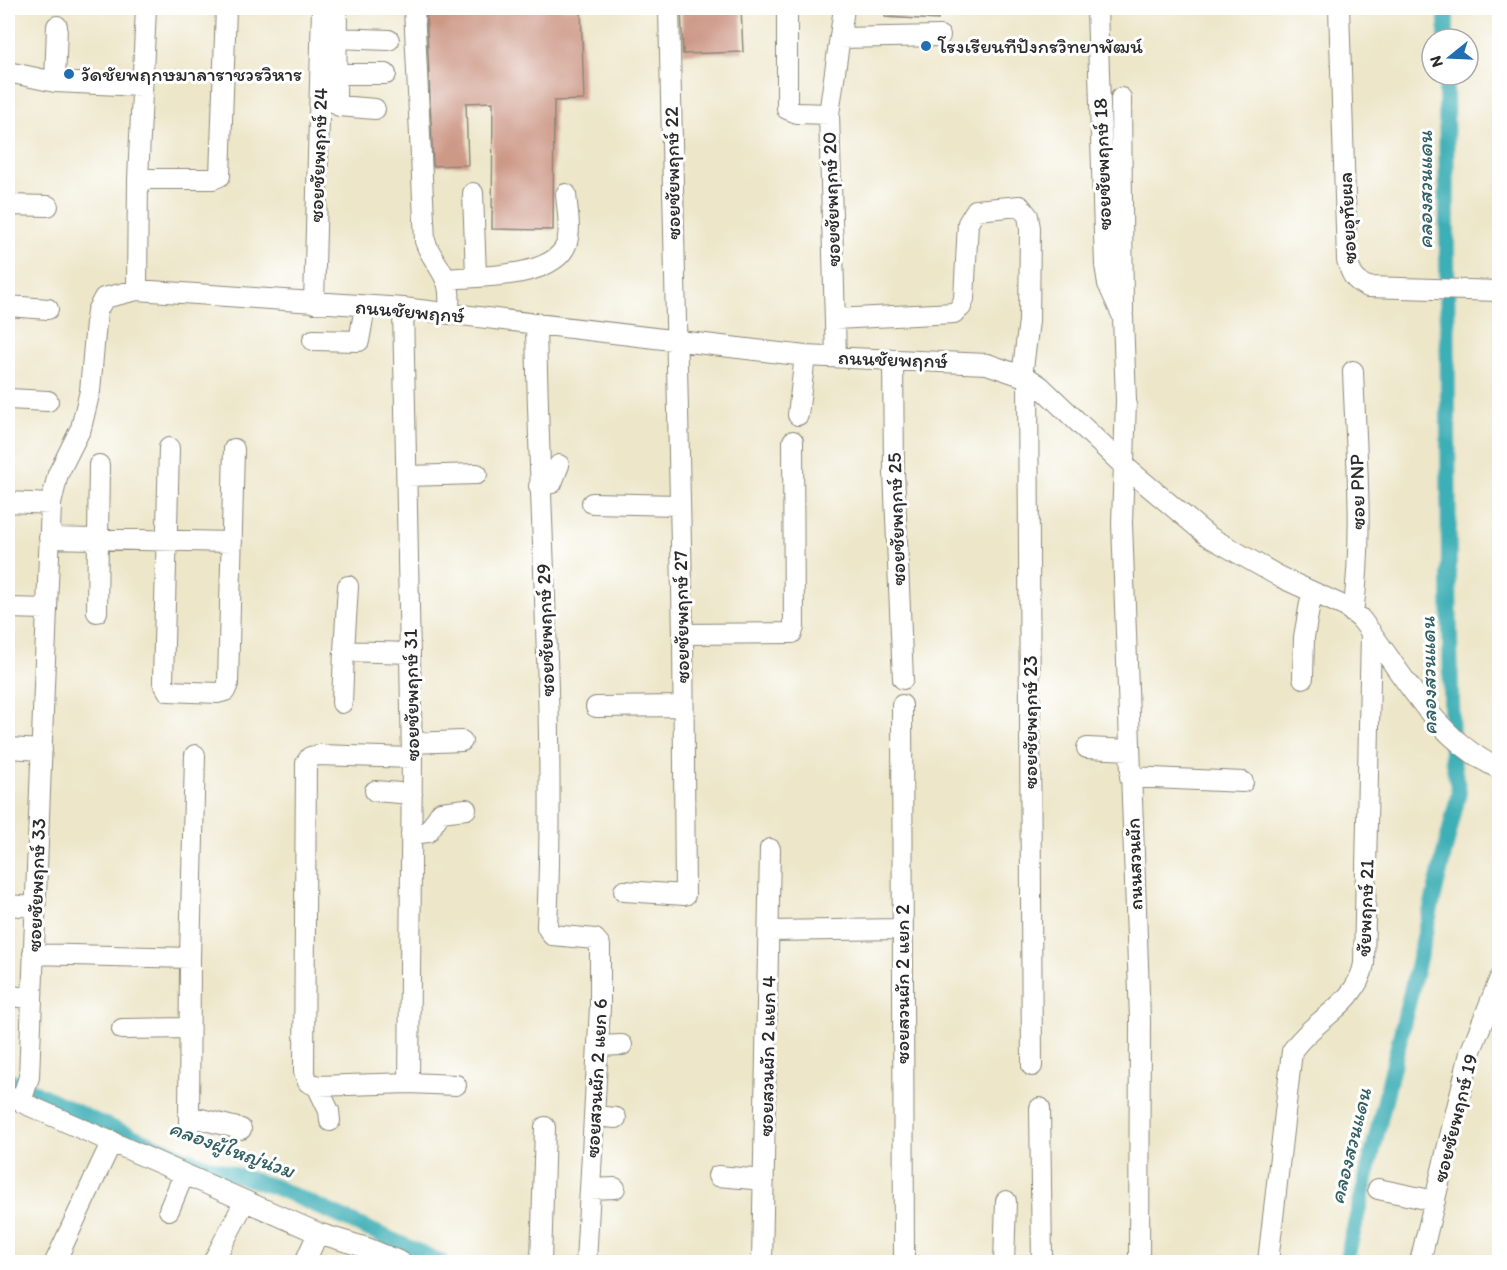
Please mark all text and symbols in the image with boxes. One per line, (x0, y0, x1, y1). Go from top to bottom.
north arrow (1420, 27, 1480, 87)
place label: โรงเรียนทีปังกรวิทยาพัฒน์ (937, 34, 1143, 58)
marker: โรงเรียนทีปังกรวิทยาพัฒน์ (919, 39, 933, 53)
text: N (1426, 53, 1447, 70)
place label: วัดชัยพฤกษมาลาราชวรวิหาร (81, 62, 302, 86)
marker: วัดชัยพฤกษมาลาราชวรวิหาร (62, 67, 76, 81)
street label: ซอยชัยพฤกษ์ 24 (304, 87, 332, 223)
street label: ซอยชัยพฤกษ์ 18 (1088, 97, 1116, 231)
street label: ซอยชัยพฤกษ์ 22 (659, 106, 685, 240)
water label: คลองสวนแดน (1412, 130, 1437, 249)
street label: ซอยชัยพฤกษ์ 20 (817, 131, 845, 267)
street label: ซอยอุทัยผล (1333, 171, 1362, 265)
street label: ถนนชัยพฤกษ์ (354, 294, 466, 328)
street label: ถนนชัยพฤกษ์ (838, 345, 948, 373)
street label: ซอยชัยพฤกษ์ 25 (882, 452, 910, 586)
street label: ซอย PNP (1344, 454, 1370, 530)
street label: ซอยชัยพฤกษ์ 27 (668, 551, 694, 683)
street label: ซอยชัยพฤกษ์ 29 (531, 563, 559, 697)
water label: คลองสวนแดน (1414, 616, 1442, 735)
street label: ซอยชัยพฤกษ์ 31 (398, 629, 424, 761)
street label: ซอยชัยพฤกษ์ 23 (1018, 655, 1042, 789)
street label: ถนนสวนผัก (1120, 817, 1148, 911)
street label: ซอยชัยพฤกษ์ 33 (22, 818, 50, 952)
street label: ชัยพฤกษ์ 21 (1351, 859, 1379, 957)
street label: ซอยสวนผัก 2 แยก 2 (890, 904, 914, 1064)
street label: ซอยสวนผัก 2 แยก 4 (754, 975, 780, 1137)
street label: ซอยสวนผัก 2 แยก 6 (580, 998, 612, 1158)
street label: ซอยชัยพฤกษ์ 19 (1427, 1051, 1483, 1185)
water label: คลองสวนแดน (1324, 1085, 1377, 1206)
water label: คลองผู้ใหญ่น่วม (165, 1115, 299, 1185)

